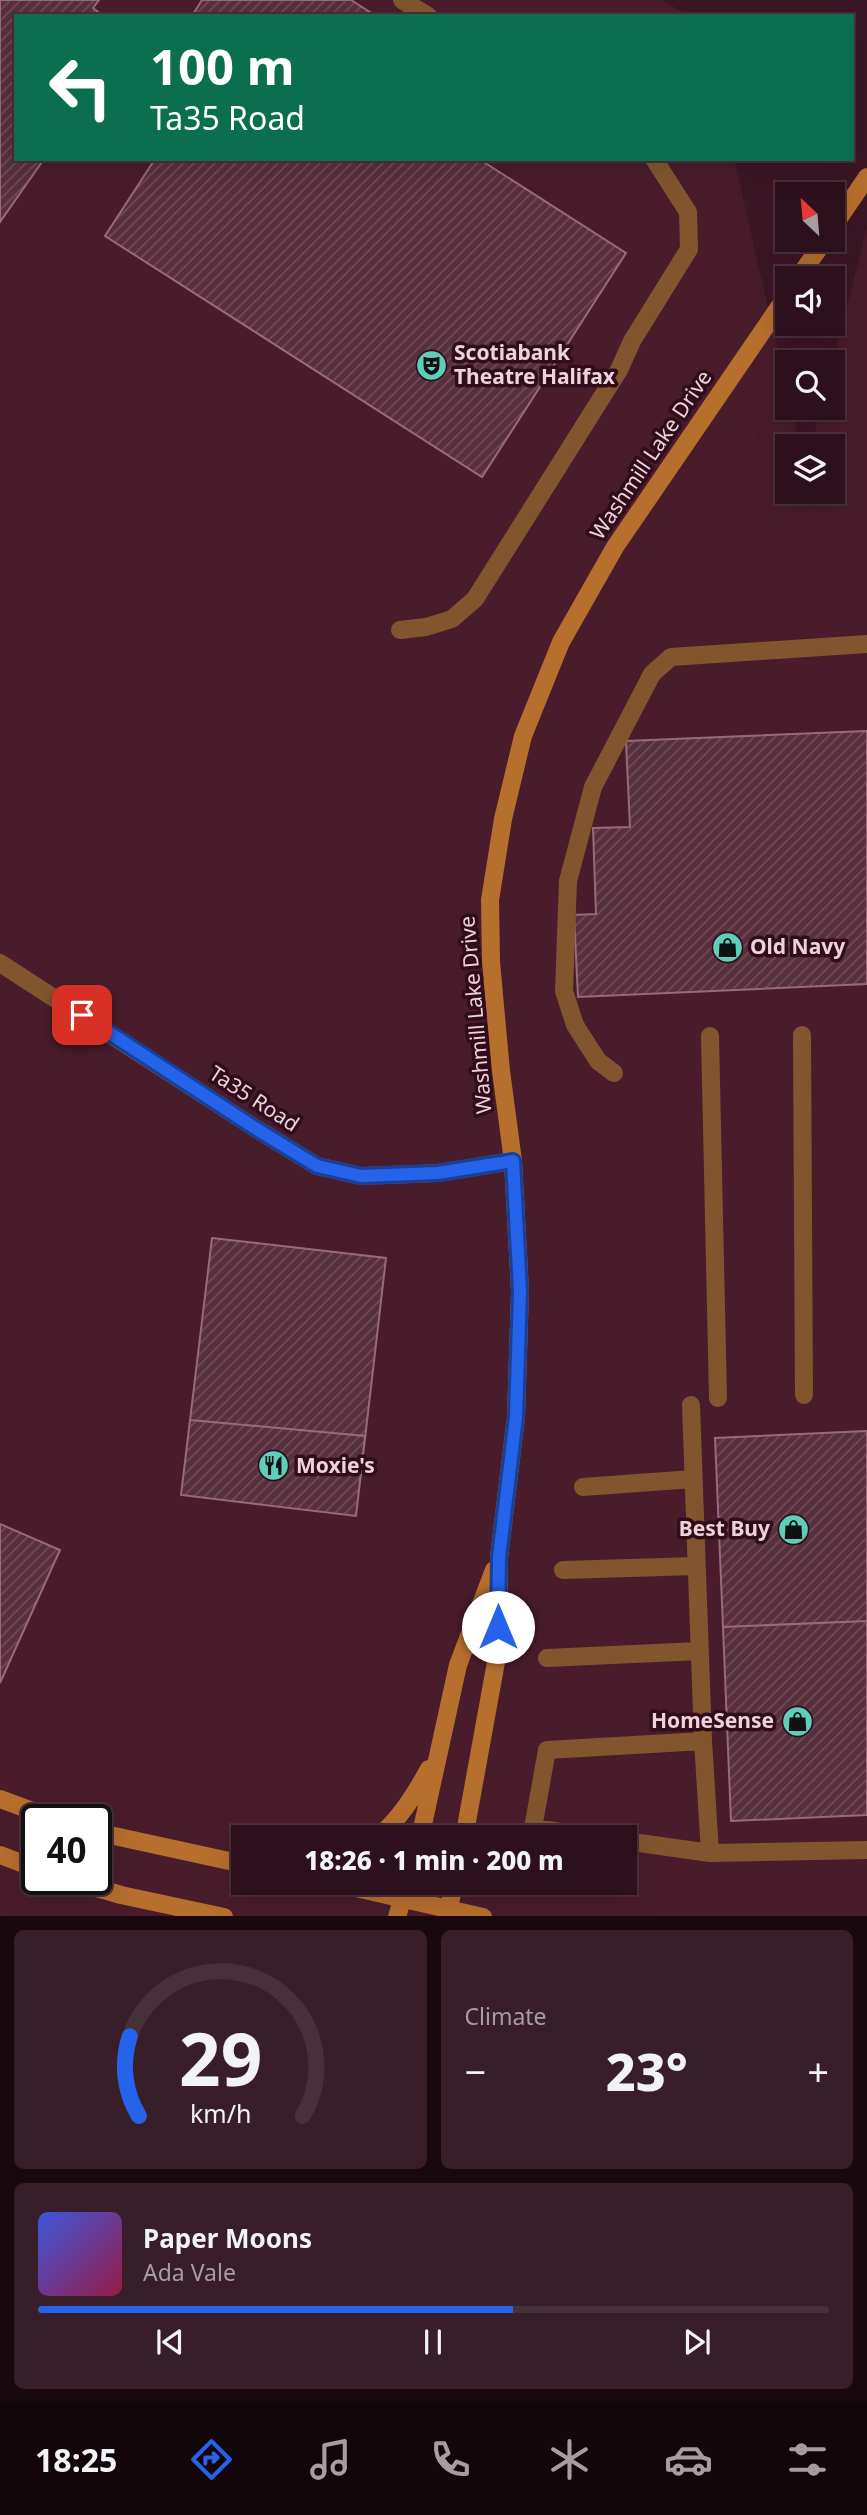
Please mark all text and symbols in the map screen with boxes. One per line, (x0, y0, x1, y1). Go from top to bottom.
text: 100 m (150, 33, 295, 99)
icon: left (35, 42, 126, 133)
text: Ta35 Road (150, 96, 305, 139)
north arrow (775, 182, 845, 252)
map controls (775, 182, 845, 504)
button: sound (775, 266, 845, 336)
place label: Scotiabank Theatre Halifax (454, 338, 616, 390)
theatre icon: Scotiabank Theatre Halifax (414, 348, 448, 382)
button: search (775, 350, 845, 420)
street label: Washmill Lake Drive (583, 364, 717, 545)
button: layers (775, 434, 845, 504)
street label: Washmill Lake Drive (452, 915, 498, 1115)
shop icon: Old Navy (710, 930, 744, 964)
place label: Old Navy (750, 932, 845, 960)
pin (52, 985, 112, 1045)
icon: arrive (63, 996, 101, 1034)
street label: Ta35 Road (204, 1059, 305, 1138)
restaurant icon: Moxie's (256, 1449, 290, 1483)
place label: Moxie's (296, 1451, 375, 1479)
shop icon: Best Buy (776, 1512, 810, 1546)
place label: Best Buy (679, 1514, 770, 1542)
position arrow (461, 1590, 535, 1664)
shop icon: HomeSense (780, 1704, 814, 1738)
place label: HomeSense (651, 1706, 774, 1734)
speed limit sign: 40 (21, 1804, 112, 1895)
text: 18:26 · 1 min · 200 m (304, 1842, 564, 1878)
text: Climate (465, 2000, 547, 2032)
text: 29 (179, 2008, 262, 2107)
text: 23° (606, 2035, 688, 2106)
text: − (465, 2045, 486, 2097)
text: + (807, 2045, 829, 2097)
text: km/h (189, 2095, 251, 2129)
text: Paper Moons (143, 2220, 312, 2256)
text: Ada Vale (143, 2256, 236, 2288)
icon: previous (151, 2323, 189, 2361)
icon: pause (414, 2323, 452, 2361)
icon: next (678, 2323, 716, 2361)
icon: directions (187, 2435, 236, 2484)
icon: music (306, 2435, 355, 2484)
icon: phone (426, 2435, 475, 2484)
icon: climate (545, 2435, 594, 2484)
icon: car (664, 2435, 713, 2484)
icon: filters (783, 2435, 832, 2484)
text: 18:25 (35, 2438, 117, 2481)

